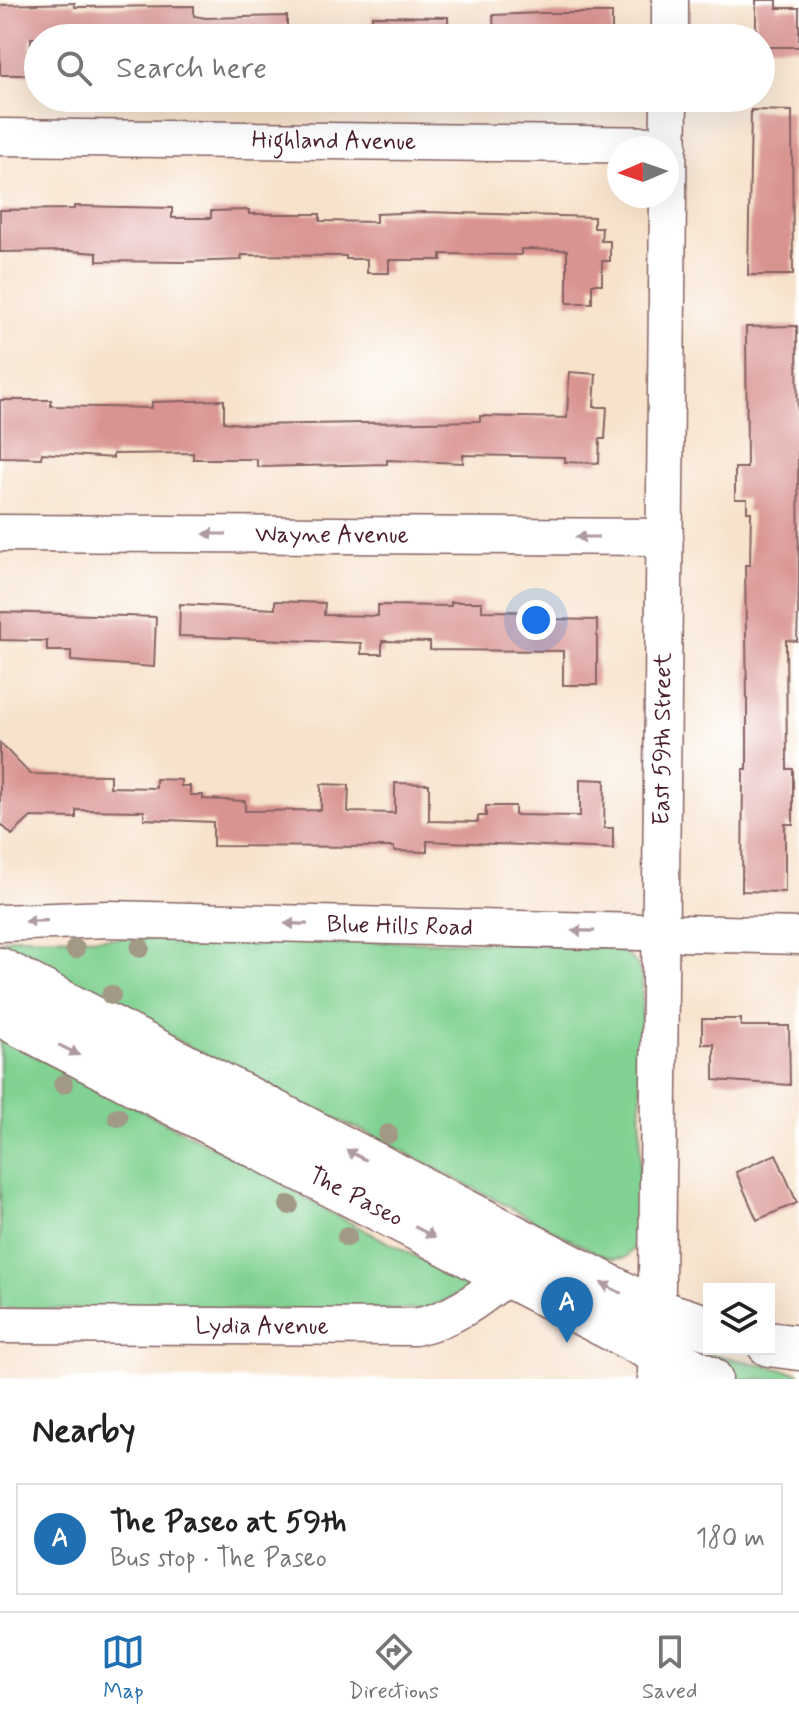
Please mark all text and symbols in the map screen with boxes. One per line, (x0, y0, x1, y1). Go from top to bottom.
search box (24, 24, 775, 112)
icon: search (52, 46, 96, 90)
text: Search here (116, 49, 267, 88)
street label: Highland Avenue (252, 125, 416, 159)
north arrow (607, 136, 679, 208)
street label: Wayne Avenue (255, 519, 409, 551)
one-way arrow (202, 528, 227, 540)
one-way arrow (574, 530, 599, 543)
your location (516, 600, 556, 640)
street label: East 59th Street (646, 652, 679, 826)
street label: Blue Hills Road (326, 909, 473, 943)
one-way arrow (23, 915, 48, 928)
one-way arrow (283, 918, 308, 930)
one-way arrow (570, 925, 595, 938)
one-way arrow (58, 1043, 81, 1056)
one-way arrow (344, 1148, 367, 1162)
street label: The Paseo (303, 1160, 408, 1234)
one-way arrow (414, 1226, 437, 1239)
pin: A (541, 1277, 593, 1343)
one-way arrow (600, 1281, 623, 1294)
map controls (703, 1283, 775, 1355)
button: layers (703, 1283, 775, 1355)
street label: Lydia Avenue (195, 1310, 329, 1342)
text: Nearby (32, 1409, 136, 1454)
text: The Paseo at 59th (110, 1503, 346, 1542)
text: A (51, 1522, 69, 1556)
text: 180 m (696, 1522, 765, 1556)
text: Bus stop · The Paseo (110, 1542, 327, 1576)
tab: Map (101, 1630, 145, 1706)
tab: Directions (348, 1630, 439, 1706)
tab: Saved (642, 1630, 697, 1706)

